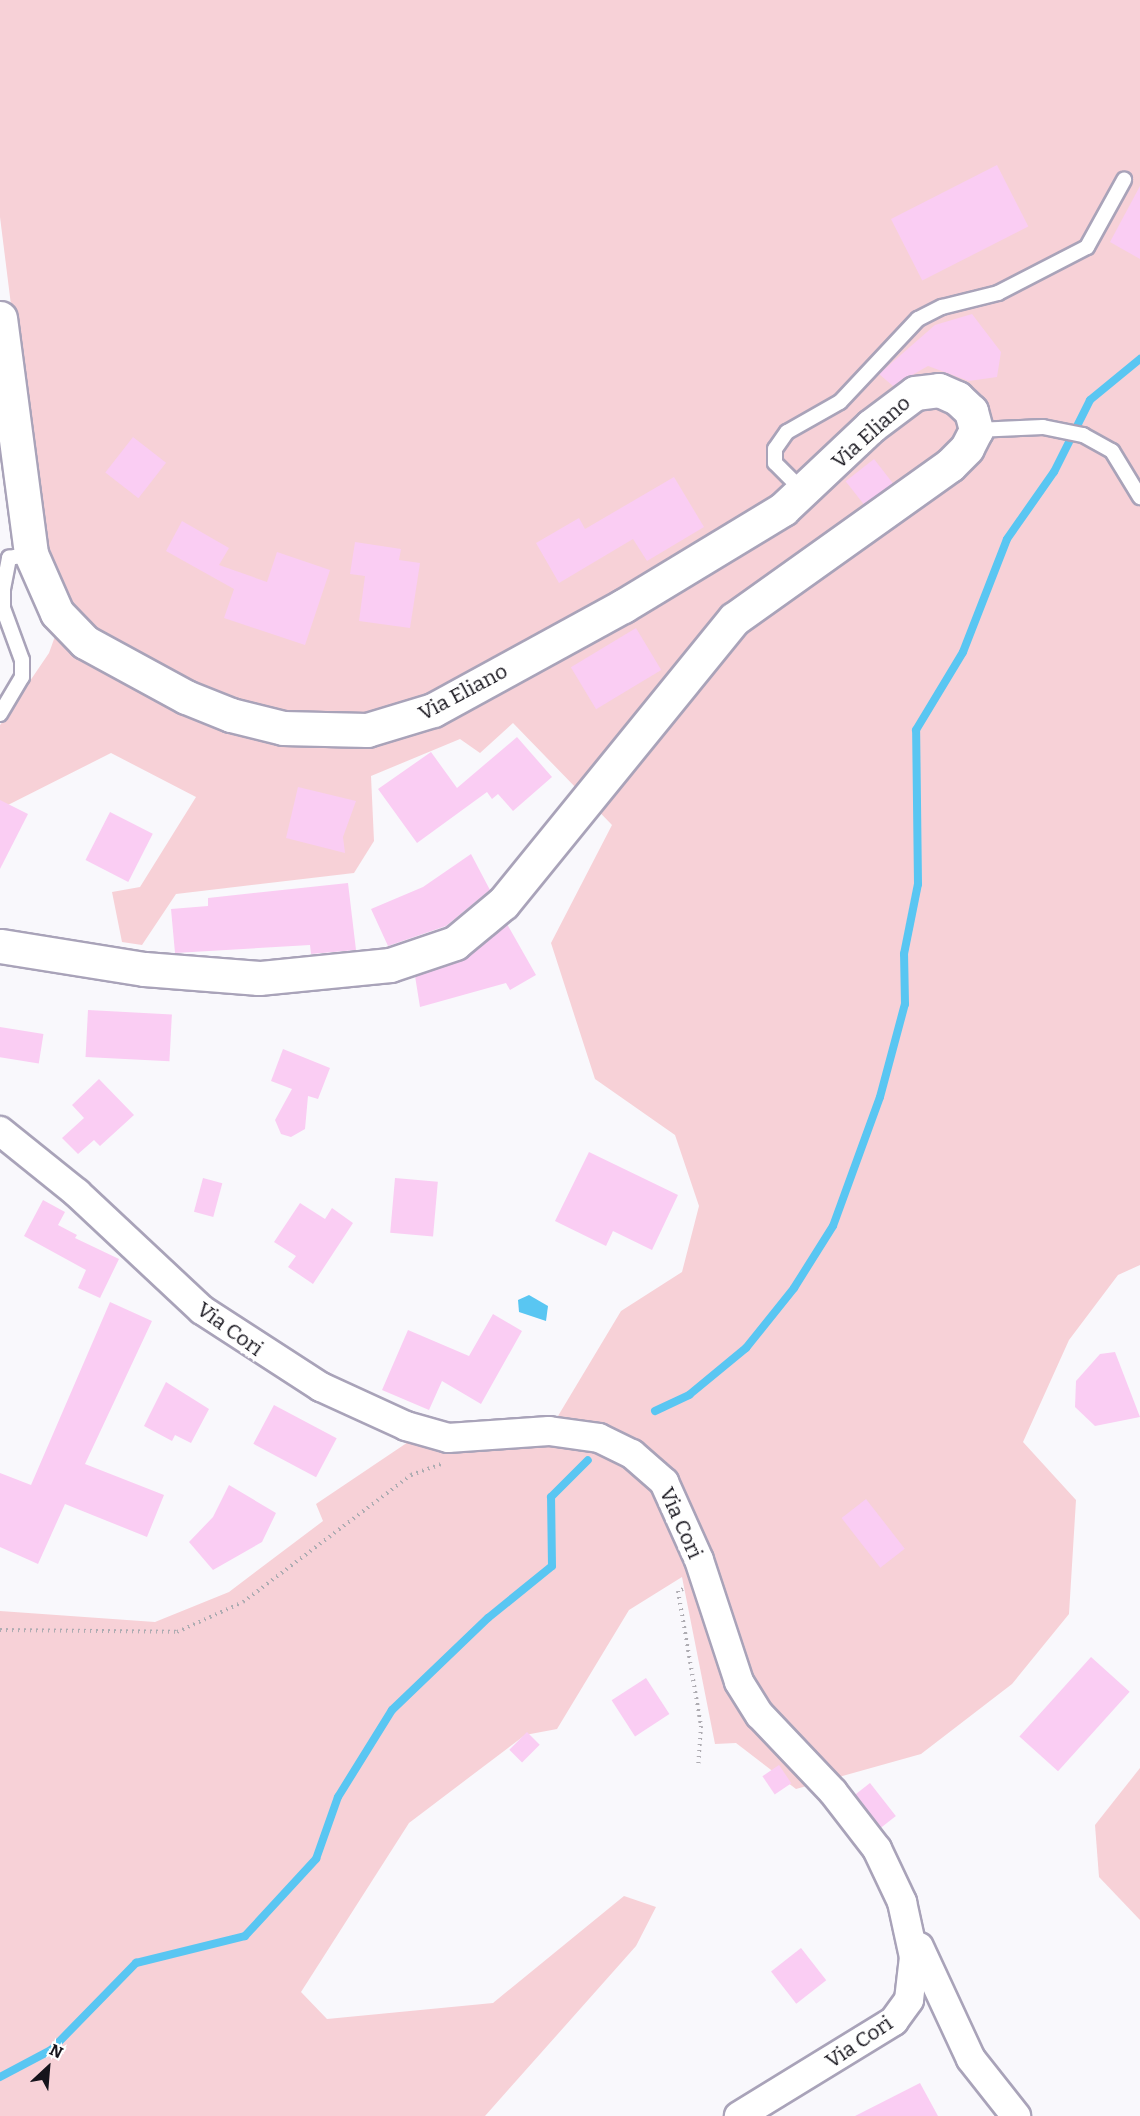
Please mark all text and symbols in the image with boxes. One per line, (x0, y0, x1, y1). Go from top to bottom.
street label: Via Eliano (826, 390, 916, 474)
street label: Via Eliano (414, 658, 512, 726)
street label: Via Cori (192, 1297, 268, 1361)
street label: Via Cori (654, 1483, 708, 1563)
street label: Via Cori (821, 2010, 897, 2074)
north arrow (18, 2038, 78, 2098)
text: N (46, 2040, 66, 2063)

